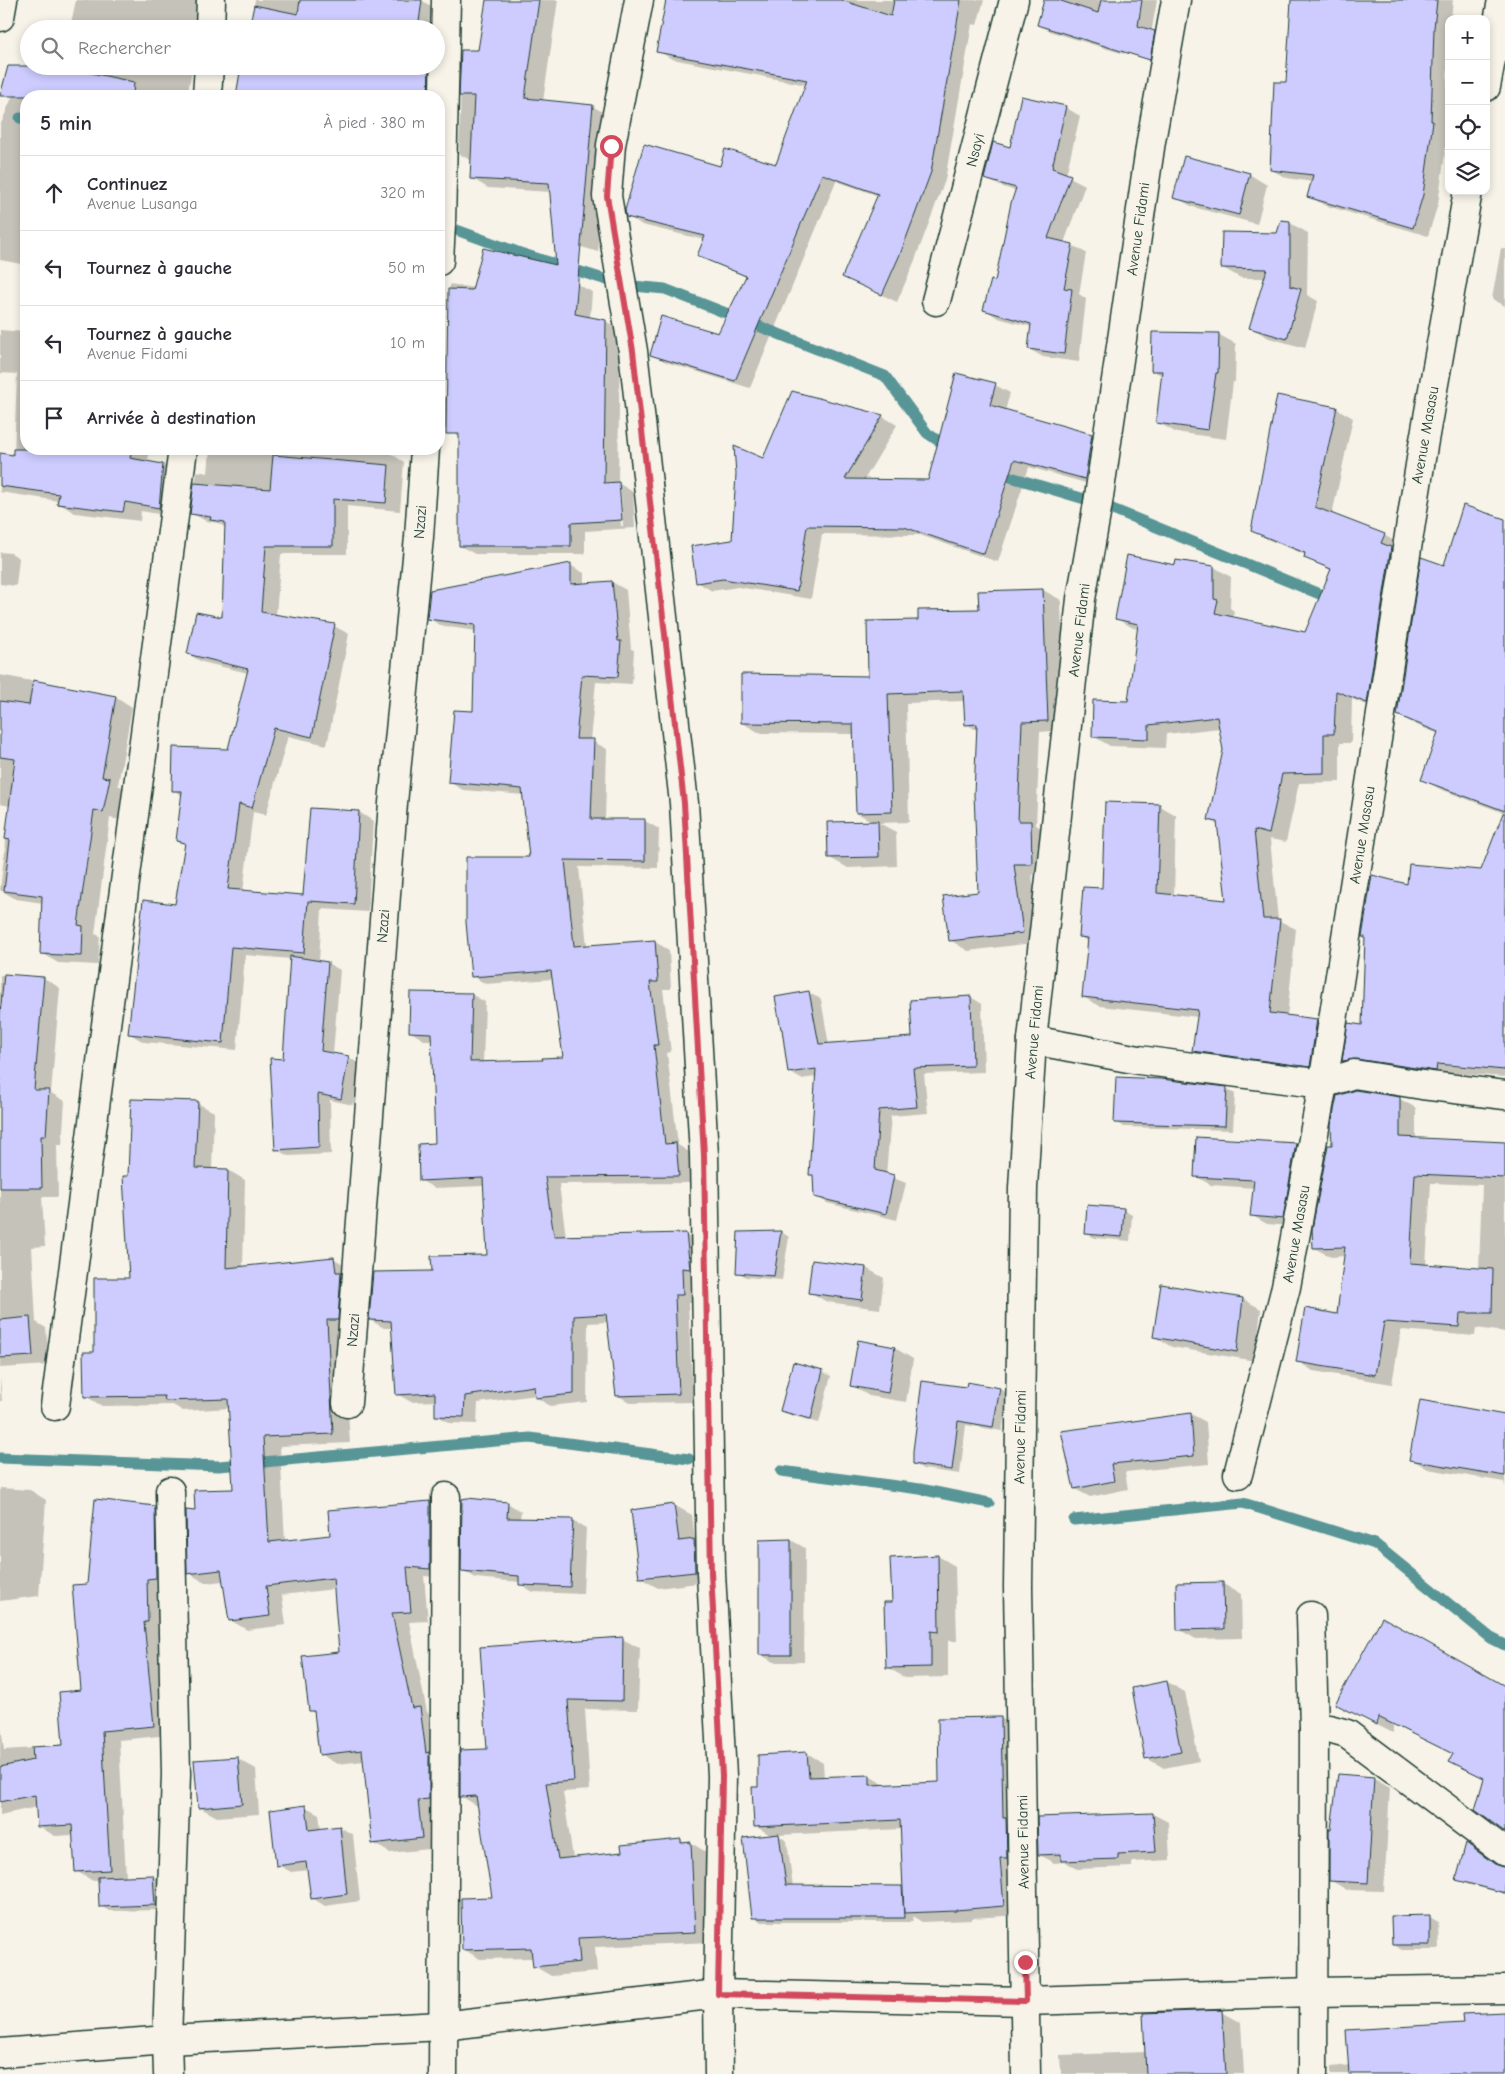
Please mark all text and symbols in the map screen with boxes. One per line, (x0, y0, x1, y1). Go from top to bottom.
map controls (1445, 15, 1490, 195)
button: + (1445, 15, 1490, 60)
search box (20, 20, 445, 75)
icon: search (38, 34, 66, 62)
text: Rechercher (78, 37, 171, 59)
button: − (1445, 60, 1490, 105)
button: locate (1445, 105, 1490, 150)
text: 5 min (40, 111, 92, 135)
text: À pied · 380 m (324, 114, 425, 132)
street label: Nsayi (962, 131, 988, 169)
route start (600, 135, 623, 158)
button: layers (1445, 150, 1490, 195)
text: Continuez (87, 173, 167, 195)
icon: ahead (40, 179, 68, 207)
street label: Avenue Fidami (1123, 181, 1153, 277)
text: 320 m (380, 184, 425, 202)
text: Avenue Lusanga (87, 195, 198, 213)
icon: left (40, 254, 68, 282)
text: Tournez à gauche (87, 257, 232, 279)
text: 50 m (388, 259, 425, 277)
text: Tournez à gauche (87, 323, 232, 345)
icon: left (40, 329, 68, 357)
text: 10 m (390, 334, 425, 352)
text: Avenue Fidami (87, 345, 188, 363)
street label: Avenue Masasu (1408, 385, 1442, 485)
icon: arrive (40, 404, 68, 432)
text: Arrivée à destination (87, 407, 256, 429)
street label: Nzazi (410, 505, 430, 539)
street label: Avenue Fidami (1064, 582, 1094, 678)
street label: Avenue Masasu (1345, 785, 1379, 885)
street label: Nzazi (373, 909, 393, 943)
street label: Avenue Fidami (1021, 984, 1047, 1080)
street label: Avenue Masasu (1279, 1184, 1313, 1284)
street label: Nzazi (343, 1313, 363, 1347)
street label: Avenue Fidami (1010, 1390, 1030, 1484)
street label: Avenue Fidami (1013, 1795, 1033, 1889)
route end (1014, 1951, 1037, 1974)

